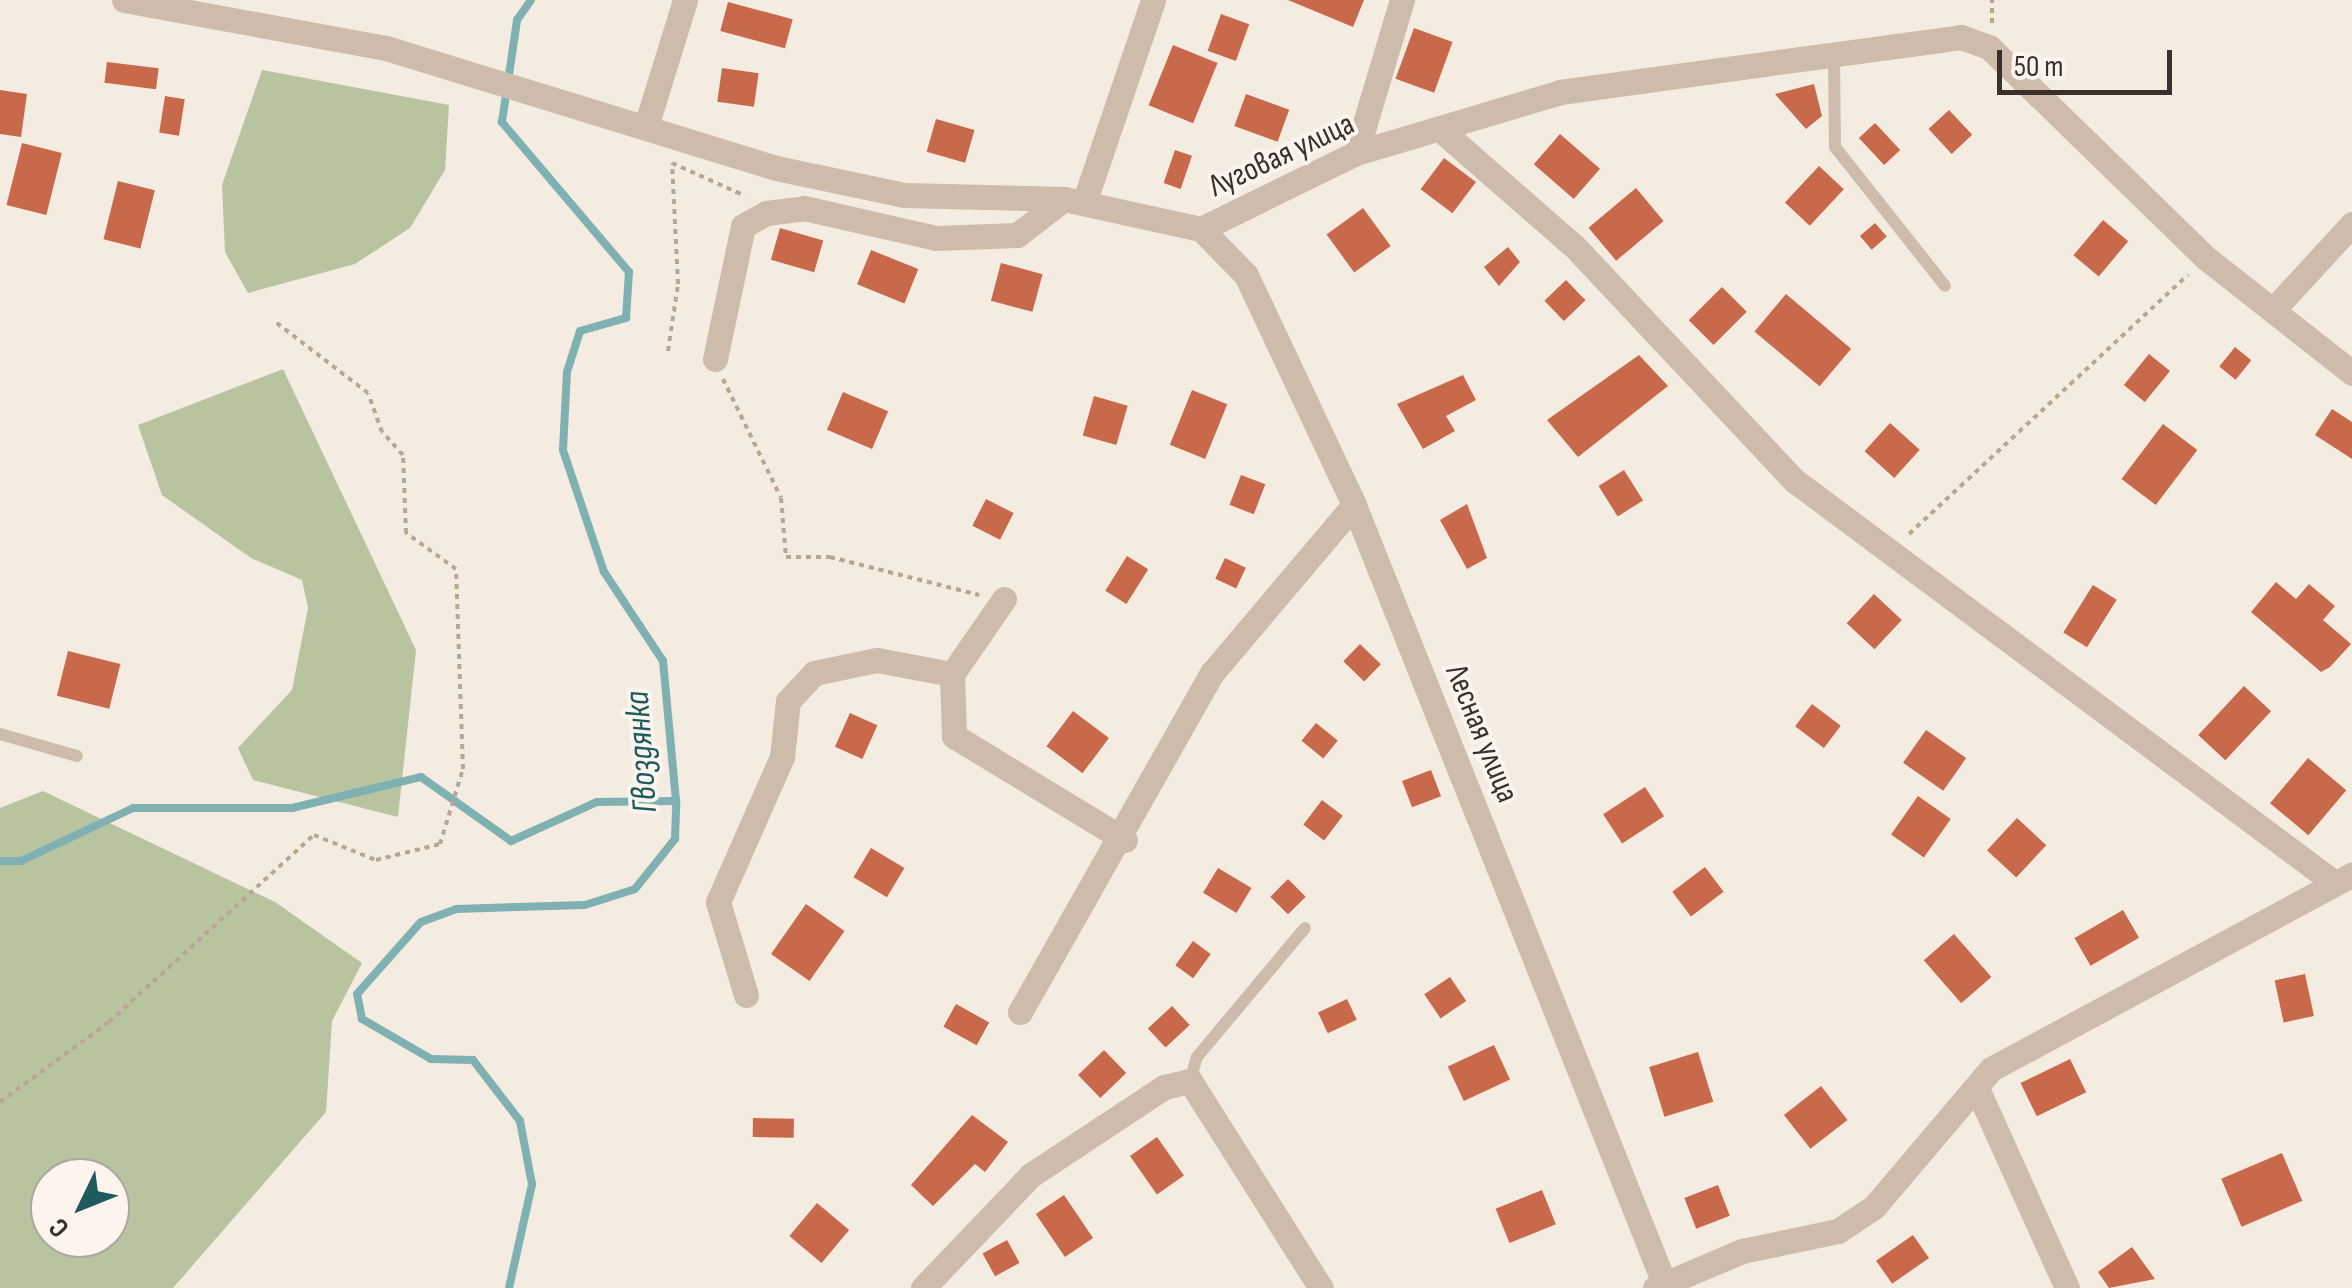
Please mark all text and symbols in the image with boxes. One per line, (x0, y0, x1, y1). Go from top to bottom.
scale bar (2002, 30, 2177, 92)
text: 50 m (2014, 49, 2063, 85)
street label: Луговая улица (1203, 106, 1361, 206)
street label: Лесная улица (1436, 660, 1526, 808)
water label: Гвоздянка (617, 690, 667, 814)
north arrow (30, 1158, 130, 1258)
text: С (42, 1211, 76, 1244)

